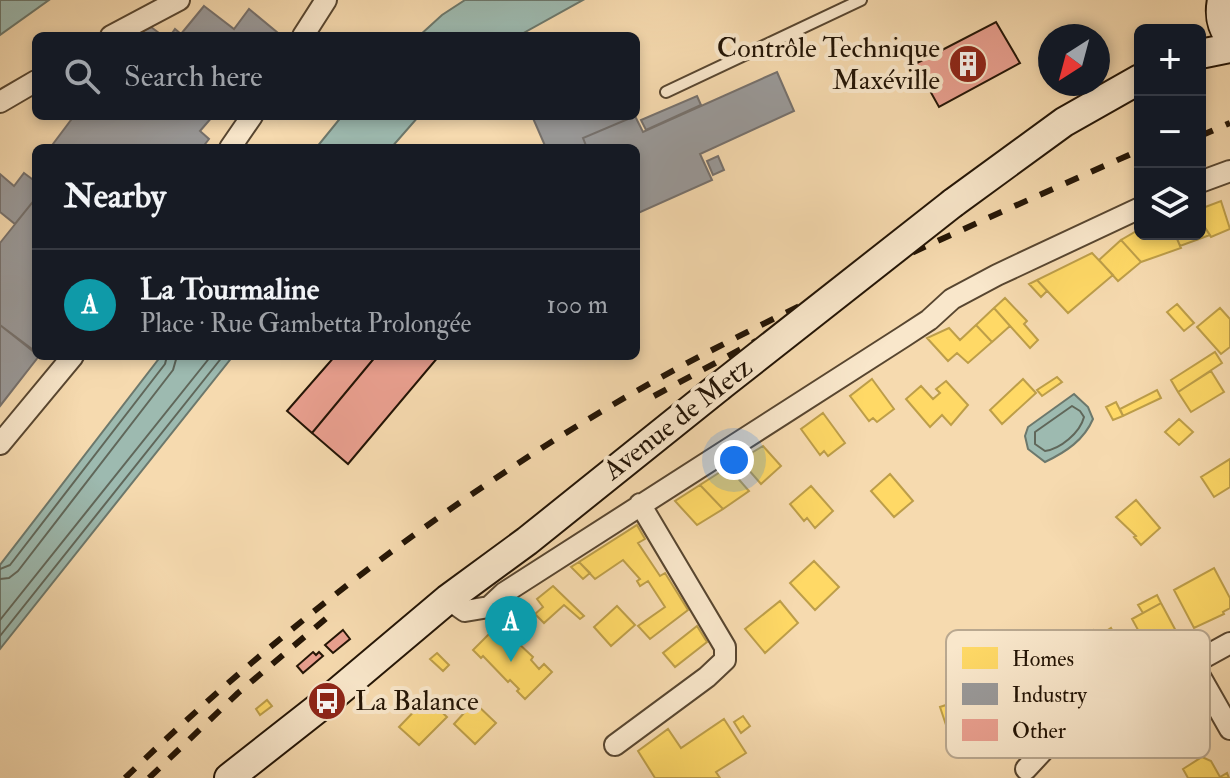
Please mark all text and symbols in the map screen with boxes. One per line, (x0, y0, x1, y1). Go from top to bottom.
north arrow (1038, 24, 1110, 96)
map controls (1134, 24, 1206, 240)
button: + (1134, 24, 1206, 96)
place label: Contrôle Technique Maxéville (717, 31, 940, 98)
search box (32, 32, 640, 120)
building icon: Contrôle Technique Maxéville (947, 43, 989, 85)
icon: search (60, 54, 104, 98)
text: Search here (124, 58, 263, 95)
button: − (1134, 96, 1206, 168)
button: layers (1134, 168, 1206, 240)
text: Nearby (64, 175, 166, 218)
text: La Tourmaline (140, 271, 319, 308)
text: A (82, 289, 98, 321)
text: 100 m (547, 289, 608, 321)
text: Place · Rue Gambetta Prolongée (140, 308, 471, 340)
street label: Avenue de Metz (596, 350, 760, 489)
your location (714, 440, 754, 480)
pin: A (485, 596, 537, 662)
legend (946, 630, 1210, 758)
text: Homes (1012, 645, 1074, 673)
bus stop icon: La Balance (306, 680, 348, 722)
text: Industry (1012, 681, 1087, 709)
place label: La Balance (355, 684, 479, 719)
text: Other (1012, 717, 1067, 745)

